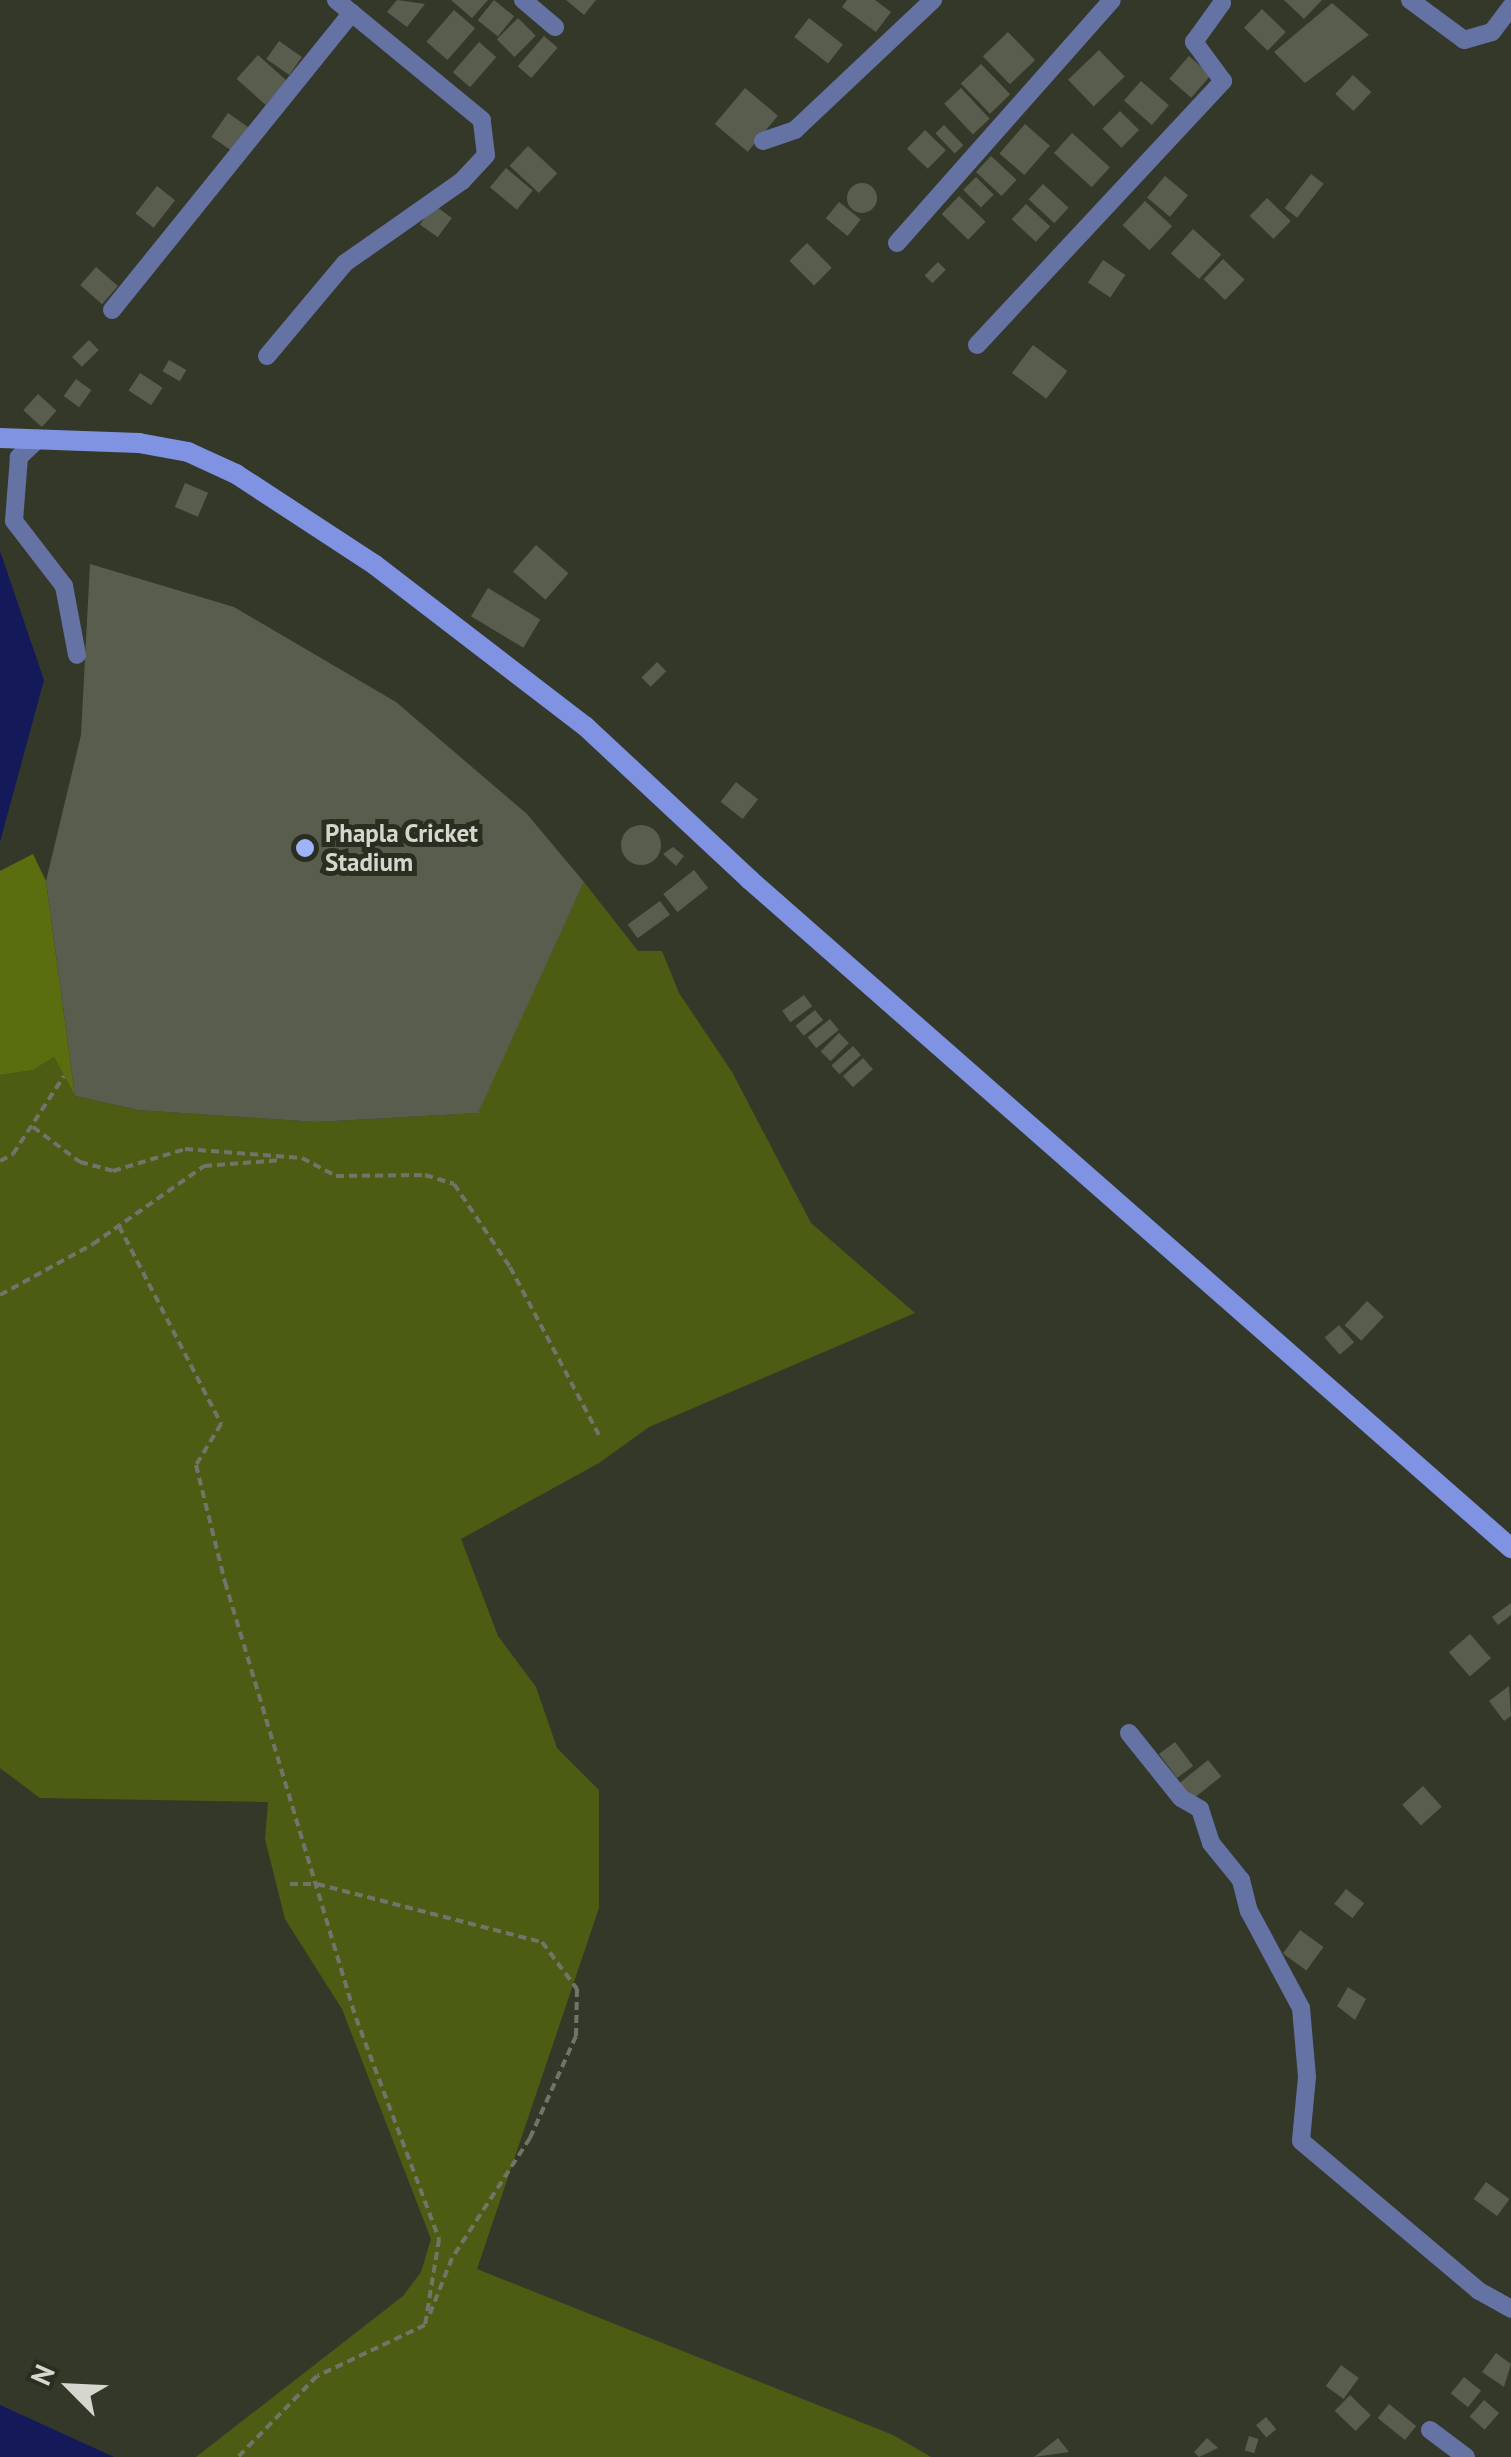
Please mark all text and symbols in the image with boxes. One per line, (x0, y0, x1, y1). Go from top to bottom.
place label: Phapla Cricket Stadium (325, 819, 478, 878)
marker: Phapla Cricket Stadium (294, 837, 316, 859)
north arrow (20, 2337, 120, 2437)
text: N (21, 2359, 63, 2391)

